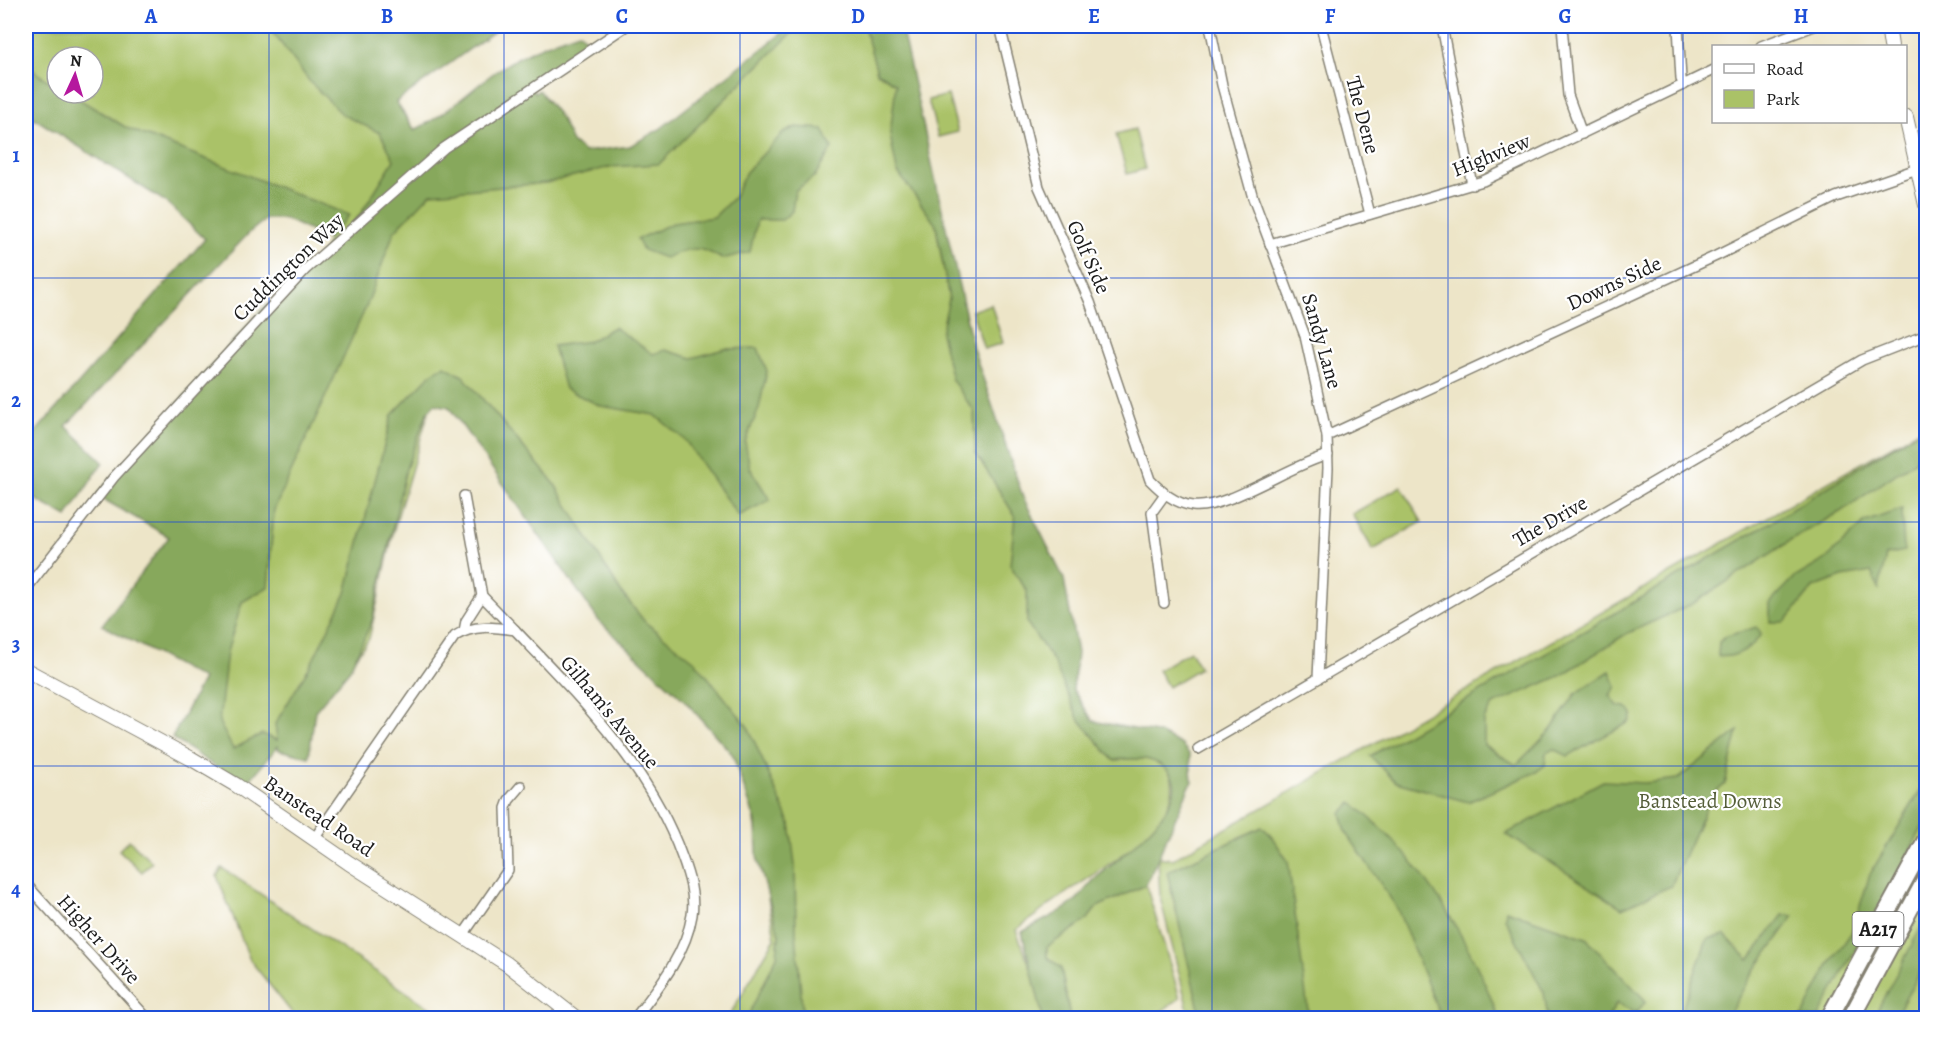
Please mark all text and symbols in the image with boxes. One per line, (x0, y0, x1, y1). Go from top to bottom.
text: A (144, 3, 158, 30)
text: B (381, 3, 393, 30)
text: C (616, 3, 628, 30)
text: D (851, 3, 865, 30)
text: E (1088, 3, 1100, 30)
text: F (1325, 3, 1336, 30)
text: G (1558, 3, 1572, 30)
text: H (1794, 3, 1809, 30)
north arrow (45, 45, 105, 105)
legend (1712, 45, 1907, 123)
text: N (69, 50, 83, 72)
text: Road (1766, 57, 1804, 81)
street label: The Dene (1339, 73, 1387, 157)
text: Park (1766, 87, 1800, 111)
street label: Highview (1448, 127, 1535, 183)
text: 1 (12, 142, 20, 169)
street label: Cuddington Way (226, 206, 350, 327)
street label: Golf Side (1060, 216, 1118, 298)
street label: Downs Side (1562, 249, 1666, 317)
street label: Sandy Lane (1295, 290, 1349, 392)
text: 2 (11, 387, 21, 414)
street label: The Drive (1508, 488, 1592, 554)
text: 3 (12, 631, 20, 658)
street label: Gilham's Avenue (554, 649, 666, 775)
street label: Banstead Road (258, 769, 380, 864)
park label: Banstead Downs (1638, 787, 1782, 815)
text: 4 (11, 876, 21, 903)
street label: Higher Drive (51, 888, 147, 990)
road number: A217 (1852, 912, 1904, 946)

